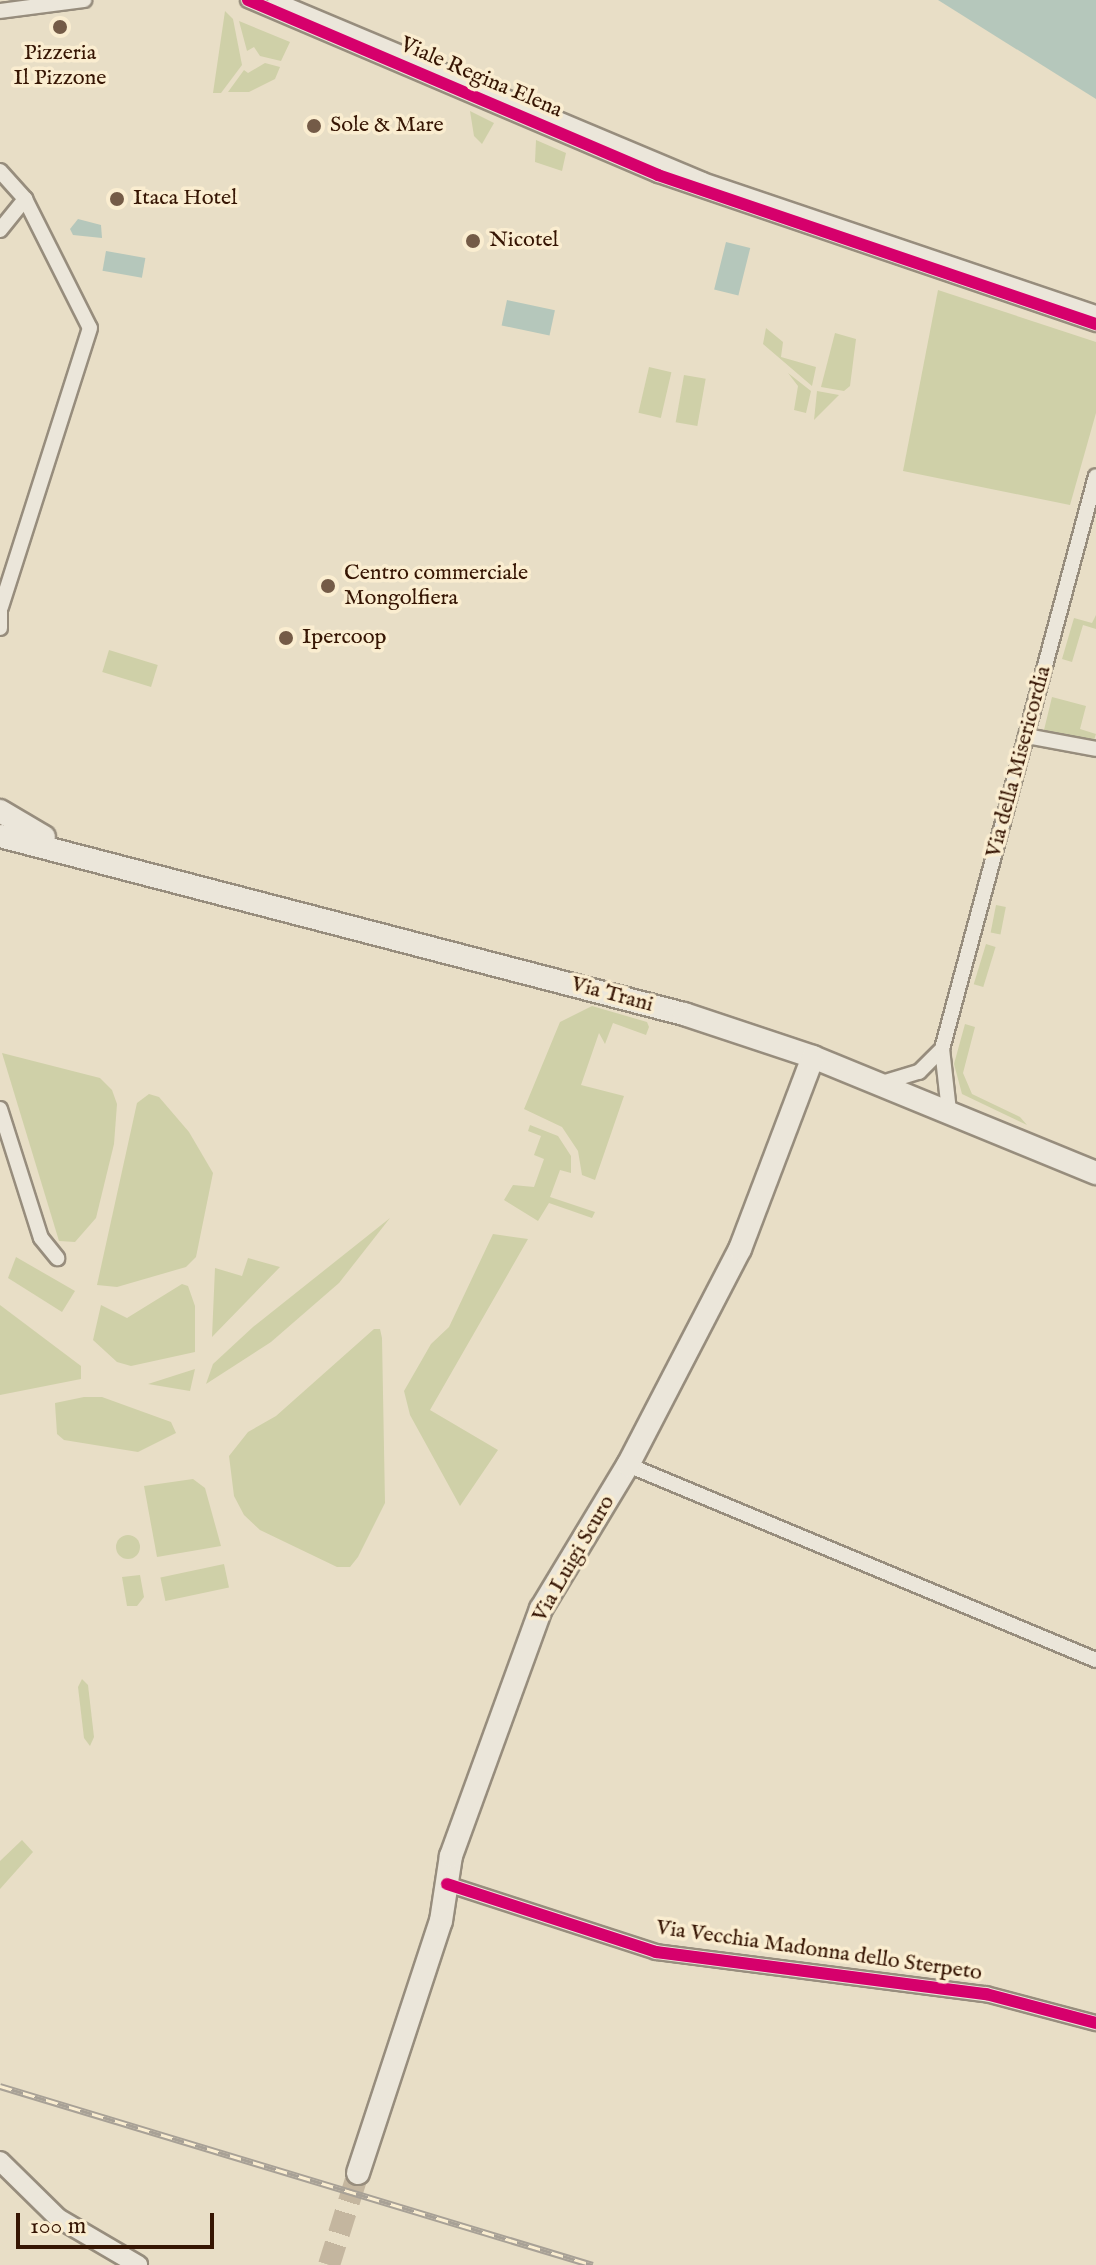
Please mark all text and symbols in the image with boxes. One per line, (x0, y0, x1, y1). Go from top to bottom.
marker: Pizzeria Il Pizzone (51, 18, 69, 36)
street label: Viale Regina Elena (396, 32, 566, 124)
place label: Pizzeria Il Pizzone (14, 40, 106, 92)
place label: Sole & Mare (330, 113, 444, 139)
marker: Sole & Mare (305, 117, 323, 135)
place label: Itaca Hotel (133, 186, 237, 212)
marker: Itaca Hotel (108, 190, 126, 208)
place label: Nicotel (489, 228, 559, 254)
marker: Nicotel (464, 232, 482, 250)
place label: Centro commerciale Mongolfiera (344, 560, 528, 612)
marker: Centro commerciale Mongolfiera (319, 577, 337, 595)
place label: Ipercoop (302, 625, 387, 651)
marker: Ipercoop (277, 629, 295, 647)
street label: Via della Misericordia (981, 663, 1057, 861)
street label: Via Trani (568, 971, 656, 1019)
street label: Via Luigi Scuro (527, 1491, 621, 1627)
street label: Via Vecchia Madonna dello Sterpeto (654, 1915, 984, 1987)
scale bar (20, 2197, 218, 2247)
text: 100 m (30, 2211, 86, 2242)

